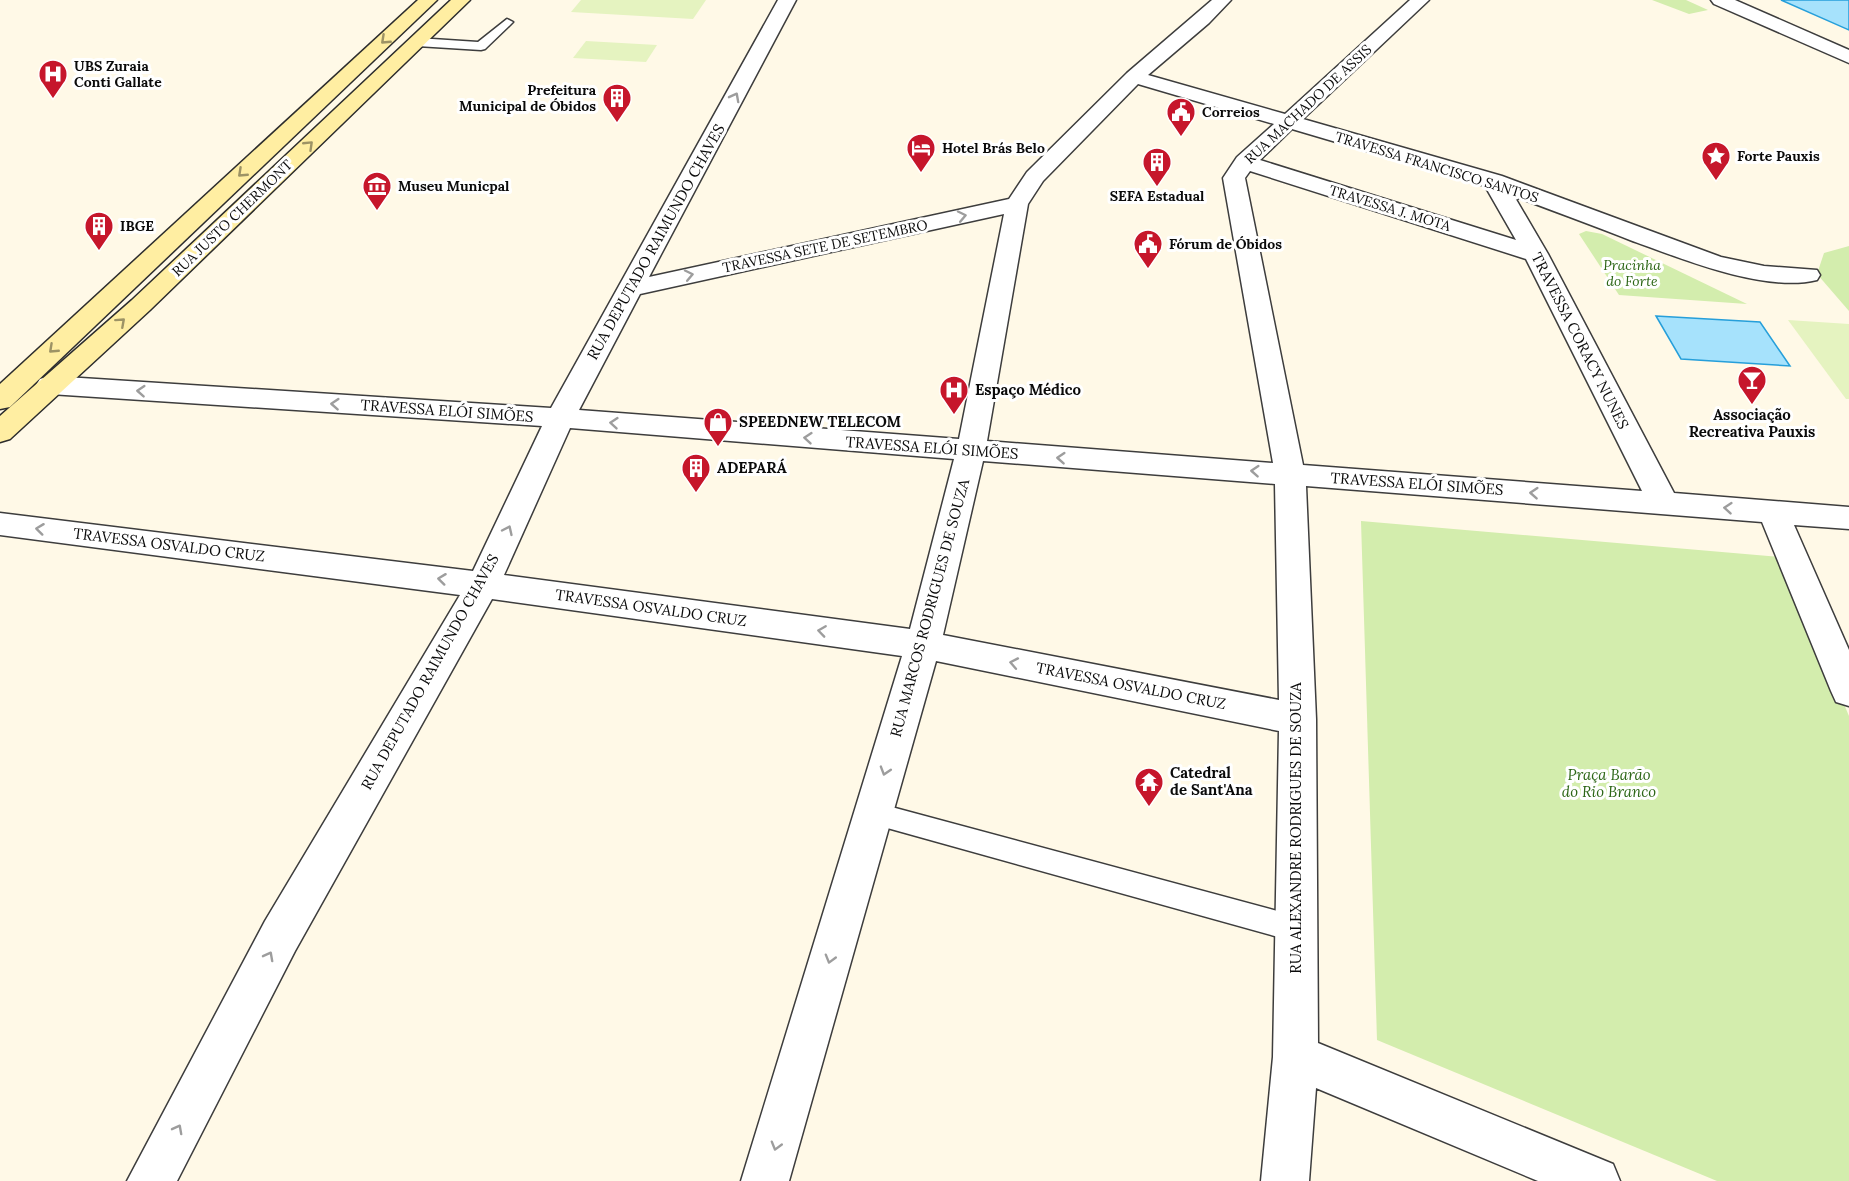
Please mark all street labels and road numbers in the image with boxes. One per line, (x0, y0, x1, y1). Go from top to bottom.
street label: RUA MACHADO DE ASSIS (1241, 40, 1375, 168)
street label: RUA DEPUTADO RAIMUNDO CHAVES (583, 121, 729, 363)
street label: TRAVESSA FRANCISCO SANTOS (1333, 127, 1541, 207)
street label: RUA JUSTO CHERMONT (168, 156, 296, 280)
street label: TRAVESSA J. MOTA (1327, 181, 1453, 235)
street label: TRAVESSA SETE DE SETEMBRO (721, 215, 929, 277)
street label: TRAVESSA CORACY NUNES (1528, 249, 1633, 432)
street label: TRAVESSA ELÓI SIMÕES (360, 395, 534, 426)
street label: TRAVESSA ELÓI SIMÕES (845, 432, 1019, 463)
street label: TRAVESSA ELÓI SIMÕES (1330, 468, 1504, 499)
street label: RUA MARCOS RODRIGUES DE SOUZA (886, 476, 973, 739)
street label: TRAVESSA OSVALDO CRUZ (72, 523, 266, 566)
street label: RUA DEPUTADO RAIMUNDO CHAVES (357, 551, 503, 793)
street label: TRAVESSA OSVALDO CRUZ (554, 585, 748, 630)
street label: TRAVESSA OSVALDO CRUZ (1035, 658, 1228, 713)
street label: RUA ALEXANDRE RODRIGUES DE SOUZA (1286, 682, 1305, 974)

